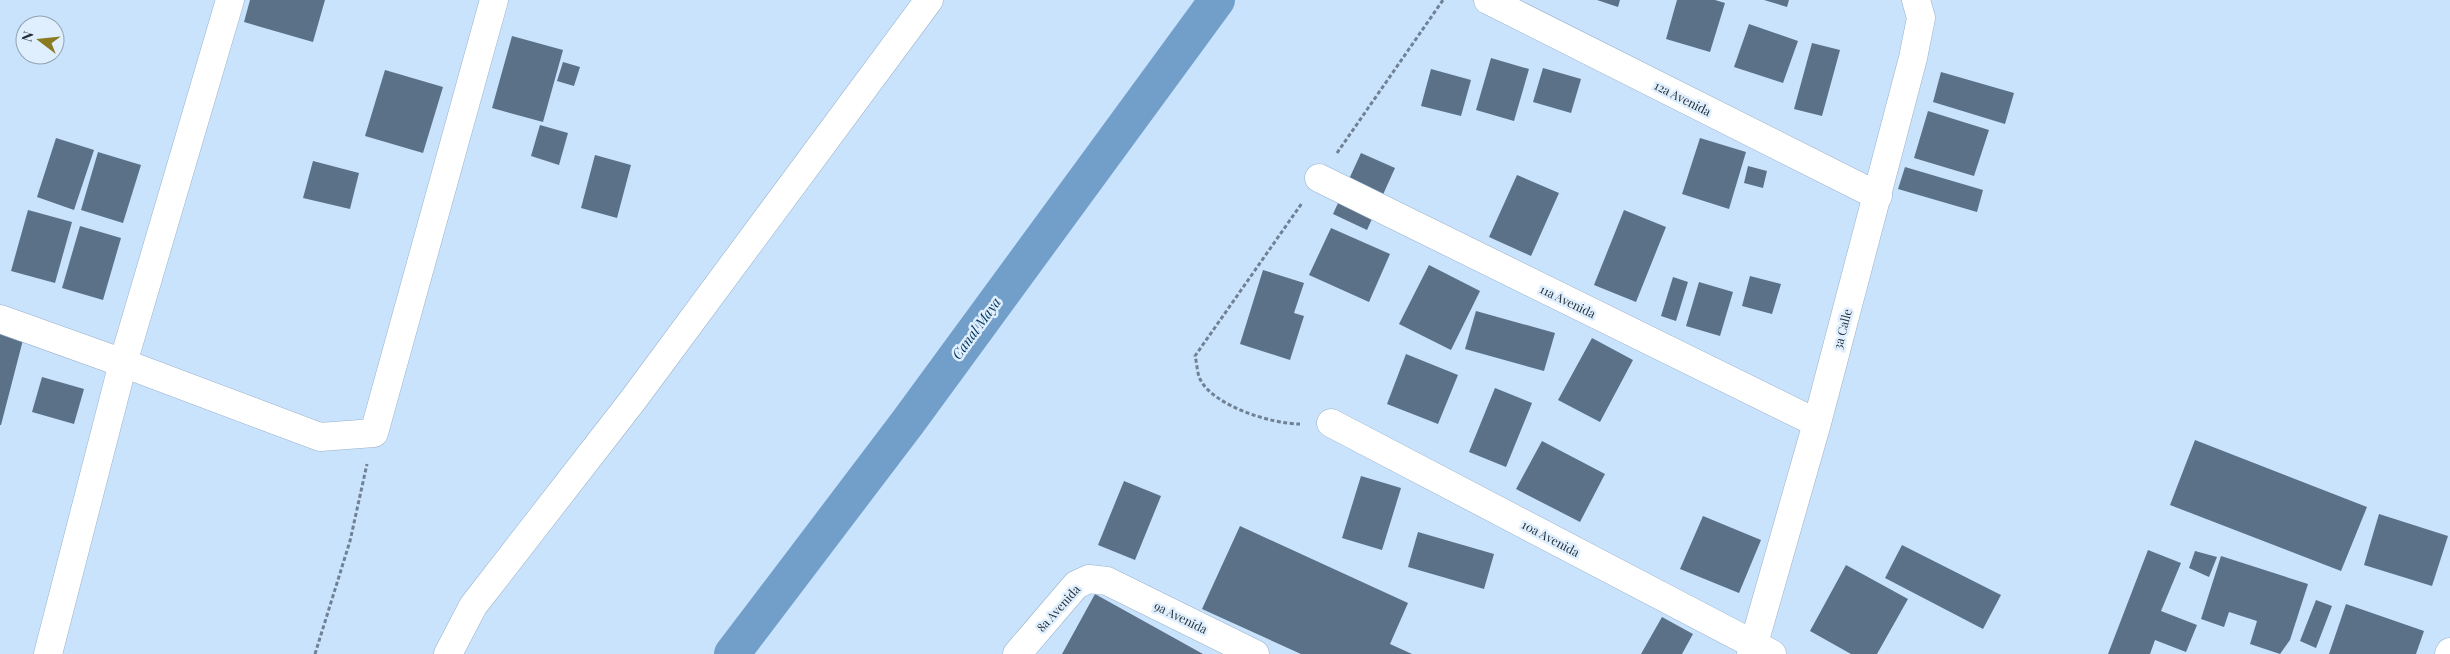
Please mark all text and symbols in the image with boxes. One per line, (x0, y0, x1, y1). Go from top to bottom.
north arrow (15, 15, 65, 65)
text: N (16, 29, 38, 44)
street label: 12a Avenida (1652, 77, 1714, 119)
street label: 11a Avenida (1537, 281, 1599, 321)
water label: Canal Maya (947, 293, 1005, 363)
street label: 3a Calle (1829, 307, 1855, 351)
street label: 10a Avenida (1519, 516, 1583, 560)
street label: 8a Avenida (1033, 581, 1083, 635)
street label: 9a Avenida (1152, 597, 1210, 637)

